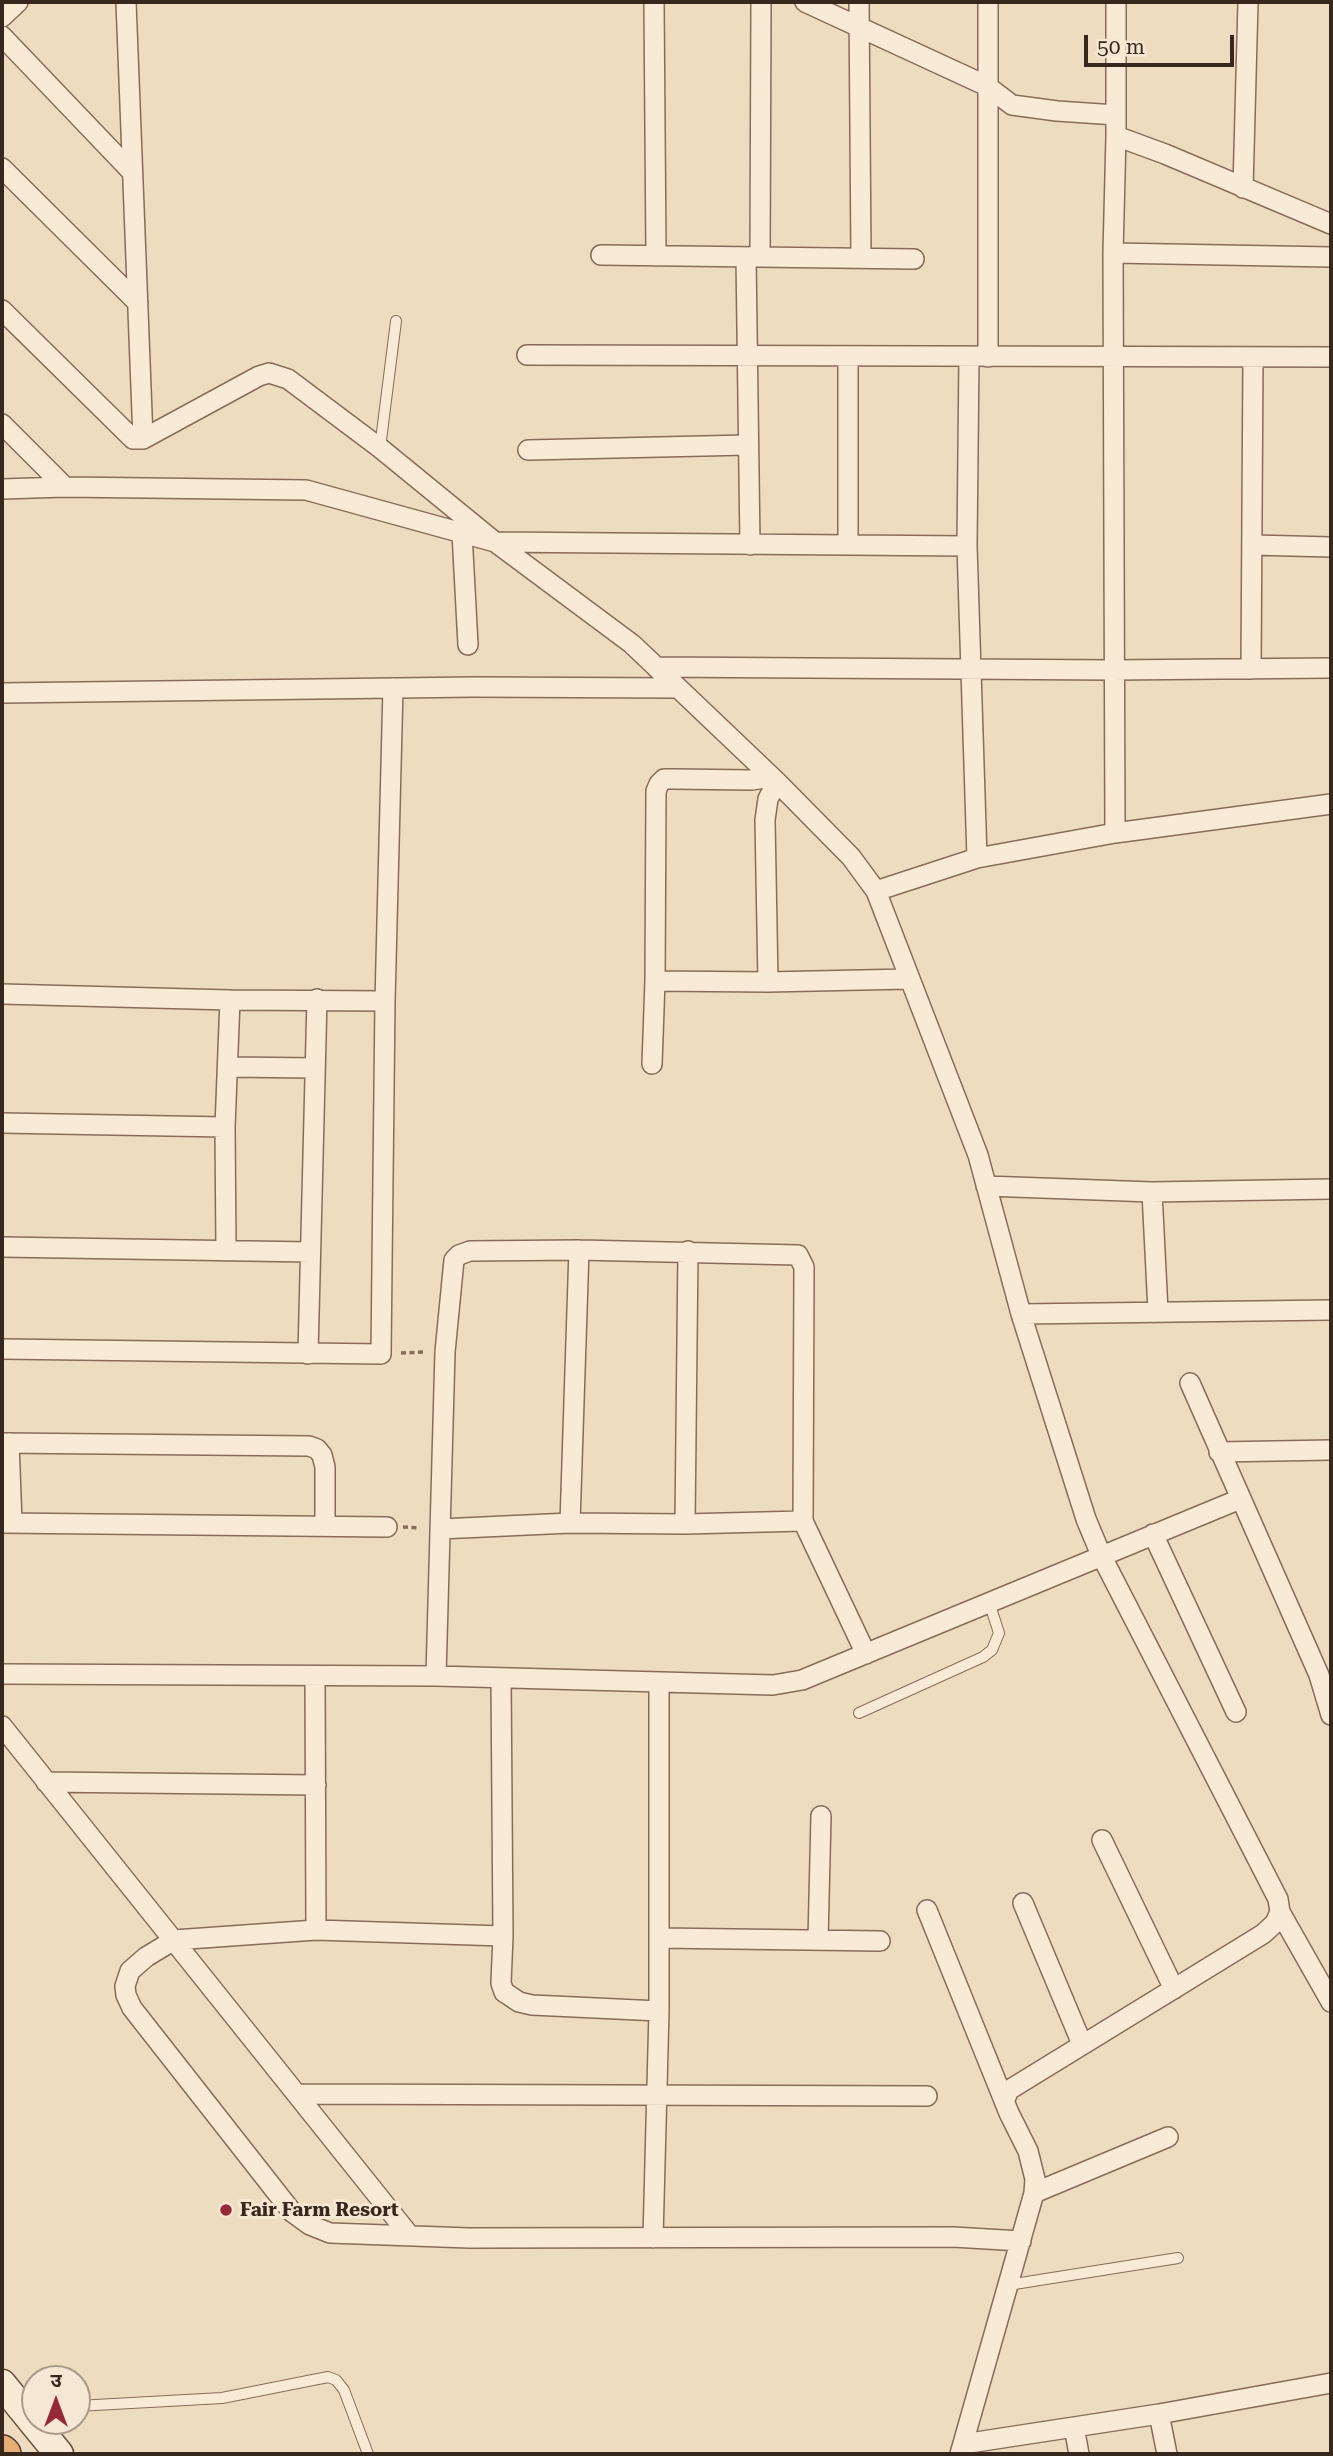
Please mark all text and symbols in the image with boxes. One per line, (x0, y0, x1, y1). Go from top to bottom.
scale bar (1088, 21, 1238, 65)
text: 50 m (1097, 35, 1145, 59)
place label: Fair Farm Resort (240, 2199, 399, 2221)
marker: Fair Farm Resort (218, 2202, 234, 2218)
north arrow (21, 2365, 91, 2435)
text: उ (50, 2369, 62, 2392)

